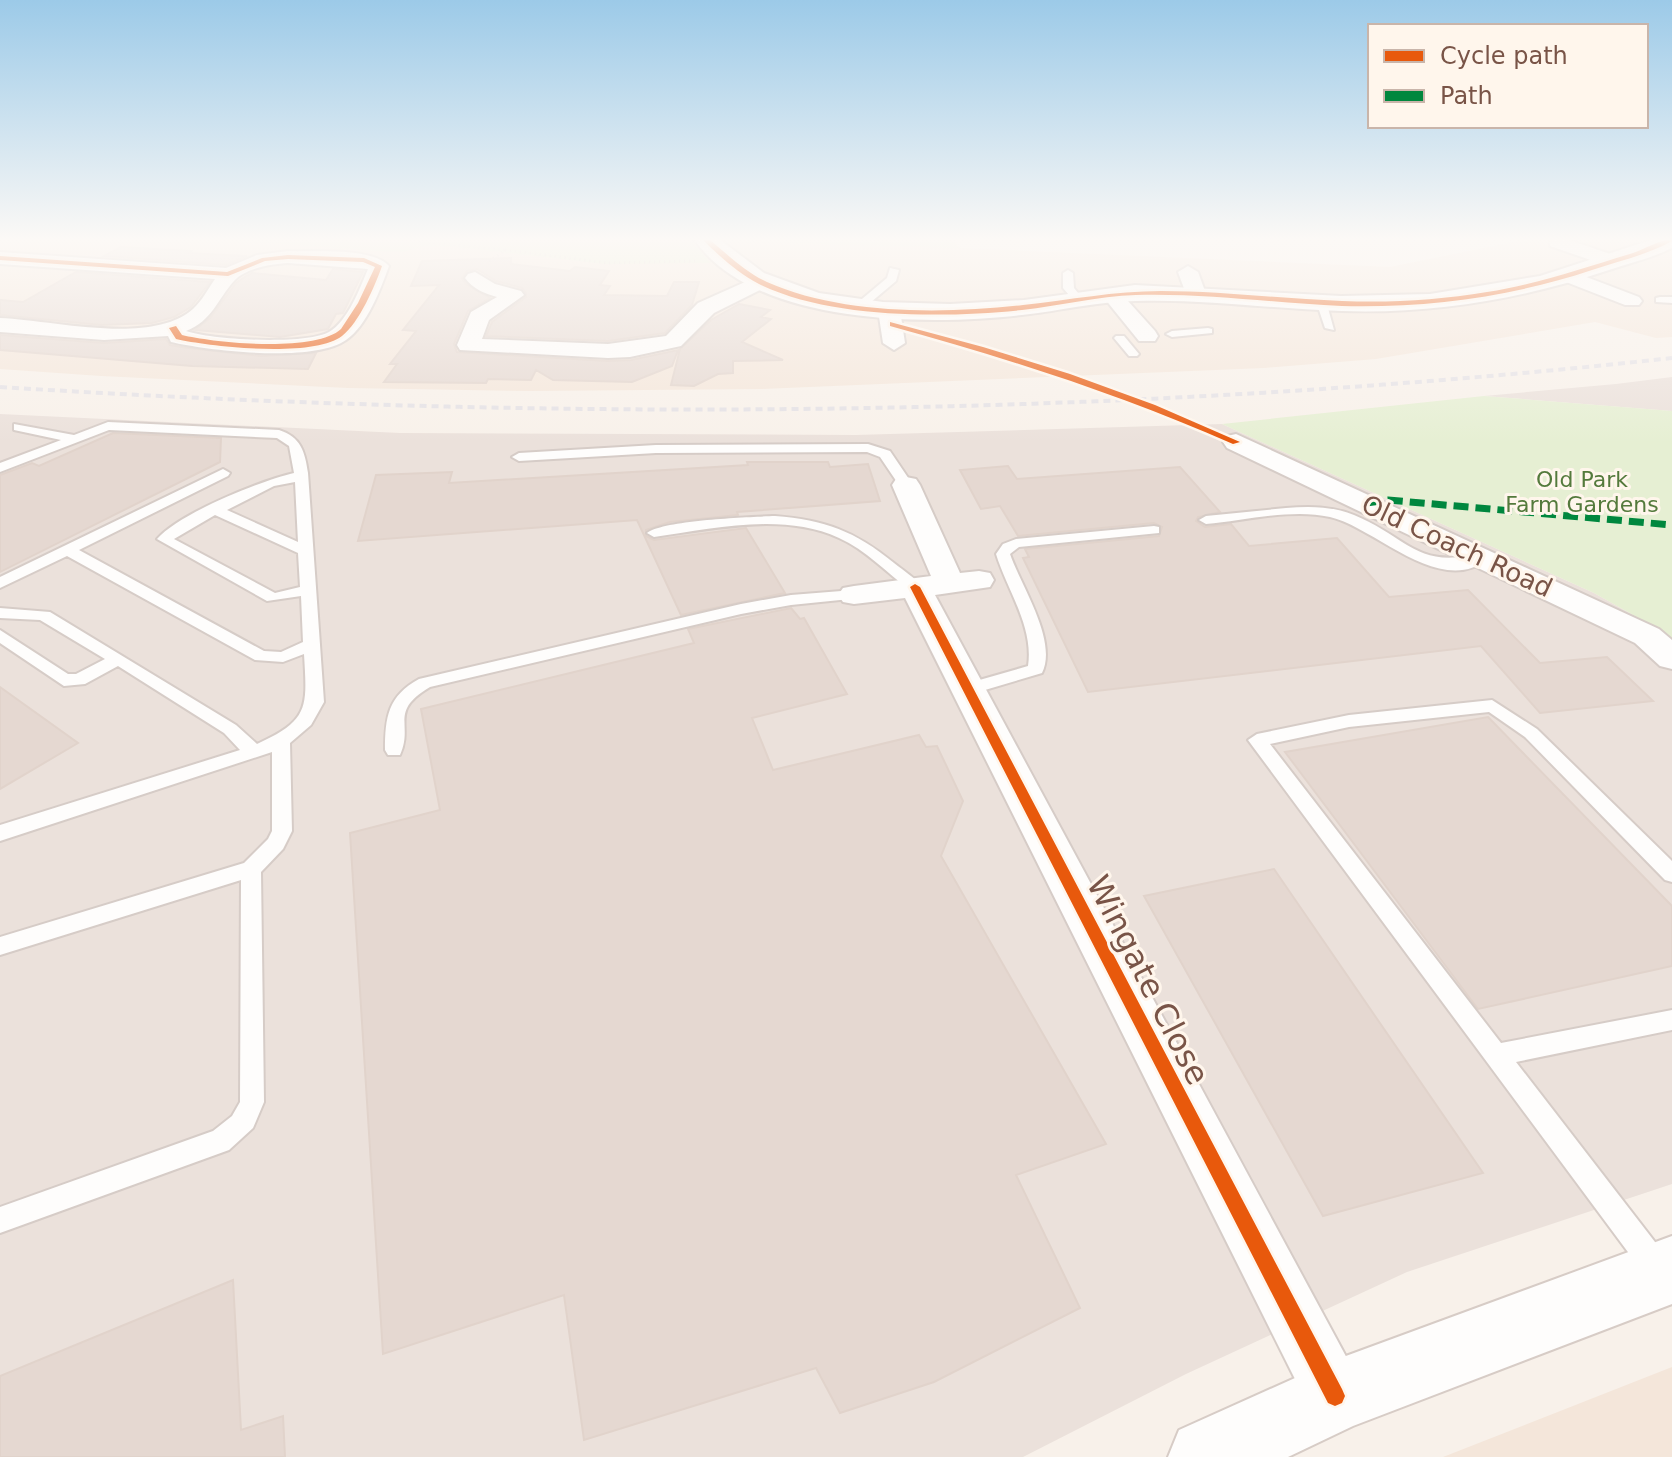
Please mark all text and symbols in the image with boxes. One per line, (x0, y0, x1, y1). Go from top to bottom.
legend (1368, 24, 1648, 128)
text: Cycle path (1440, 42, 1568, 70)
text: Path (1440, 82, 1493, 110)
park label: Old Park Farm Gardens (1505, 467, 1659, 517)
street label: Old Coach Road (1357, 489, 1557, 603)
street label: Wingate Close (1079, 869, 1217, 1091)

